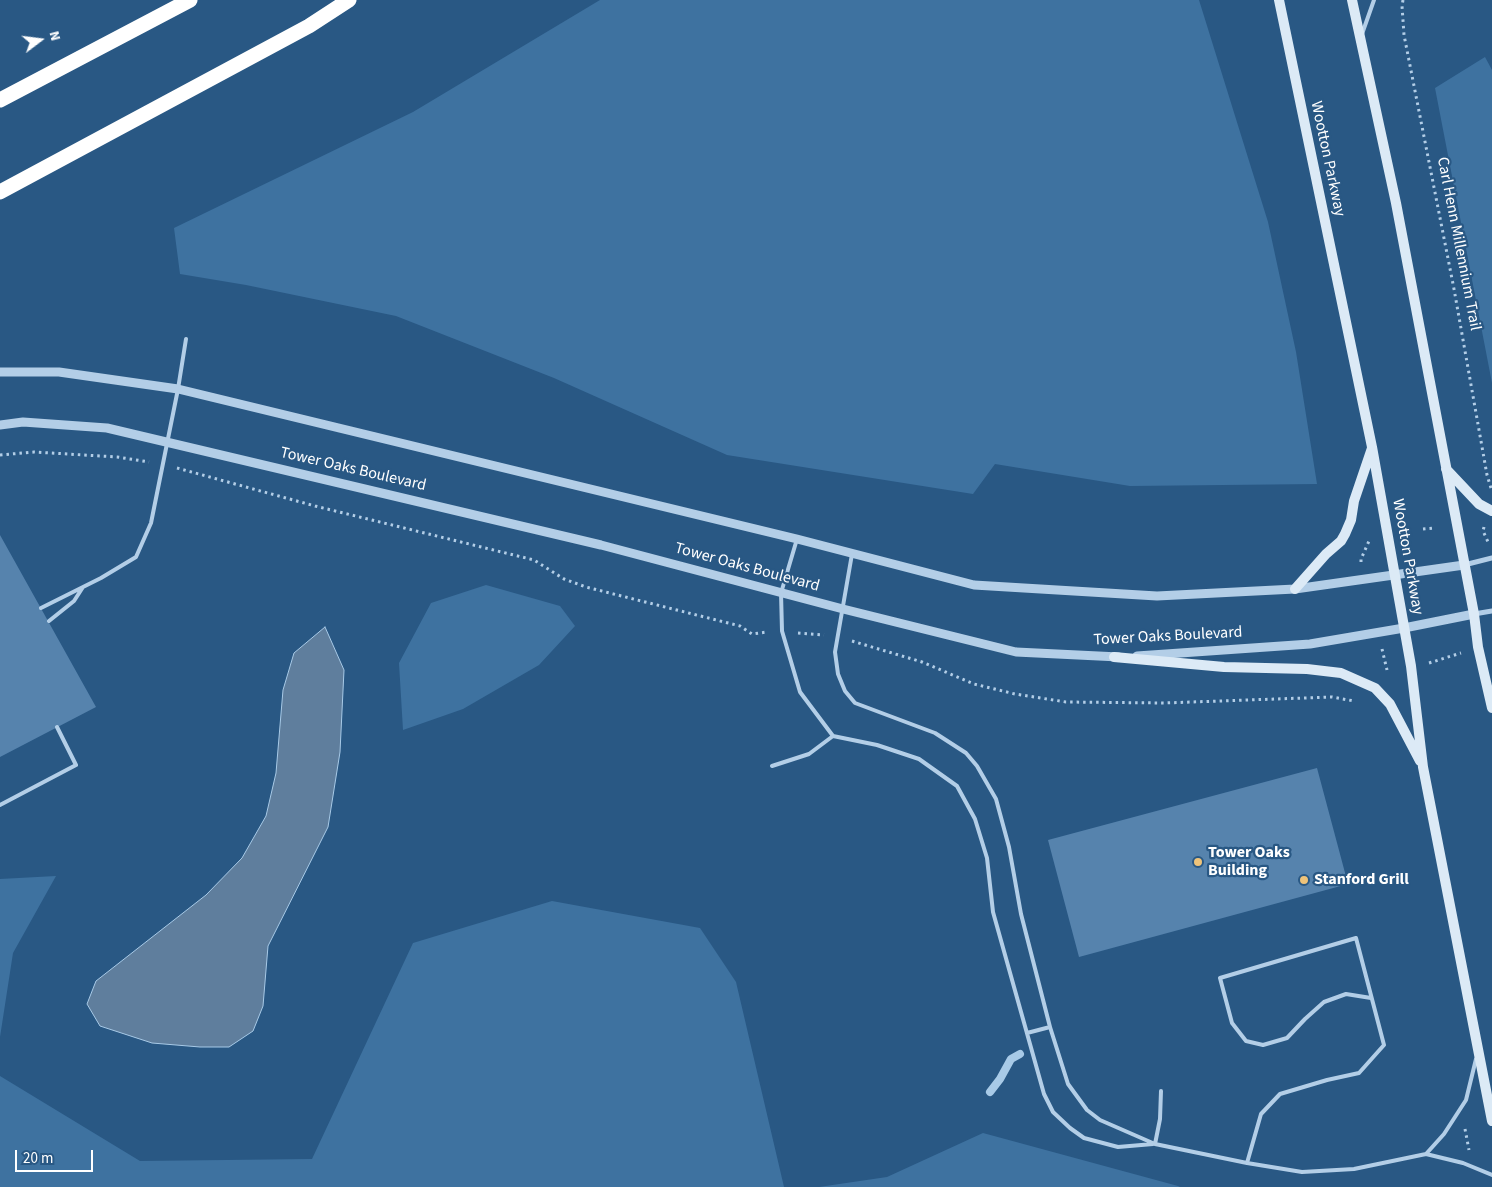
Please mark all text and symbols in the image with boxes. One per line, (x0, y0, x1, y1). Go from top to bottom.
north arrow (15, 15, 65, 65)
text: N (44, 29, 65, 43)
street label: Wootton Parkway (1305, 100, 1349, 218)
street label: Carl Henn Millennium Trail (1432, 156, 1484, 332)
street label: Tower Oaks Boulevard (278, 444, 428, 496)
street label: Wootton Parkway (1387, 498, 1427, 616)
street label: Tower Oaks Boulevard (672, 539, 822, 597)
street label: Tower Oaks Boulevard (1093, 624, 1243, 650)
place label: Tower Oaks Building (1208, 843, 1290, 881)
marker: Tower Oaks Building (1192, 856, 1204, 868)
place label: Stanford Grill (1314, 870, 1409, 890)
marker: Stanford Grill (1298, 874, 1310, 886)
scale bar (18, 1140, 95, 1172)
text: 20 m (23, 1148, 53, 1169)

